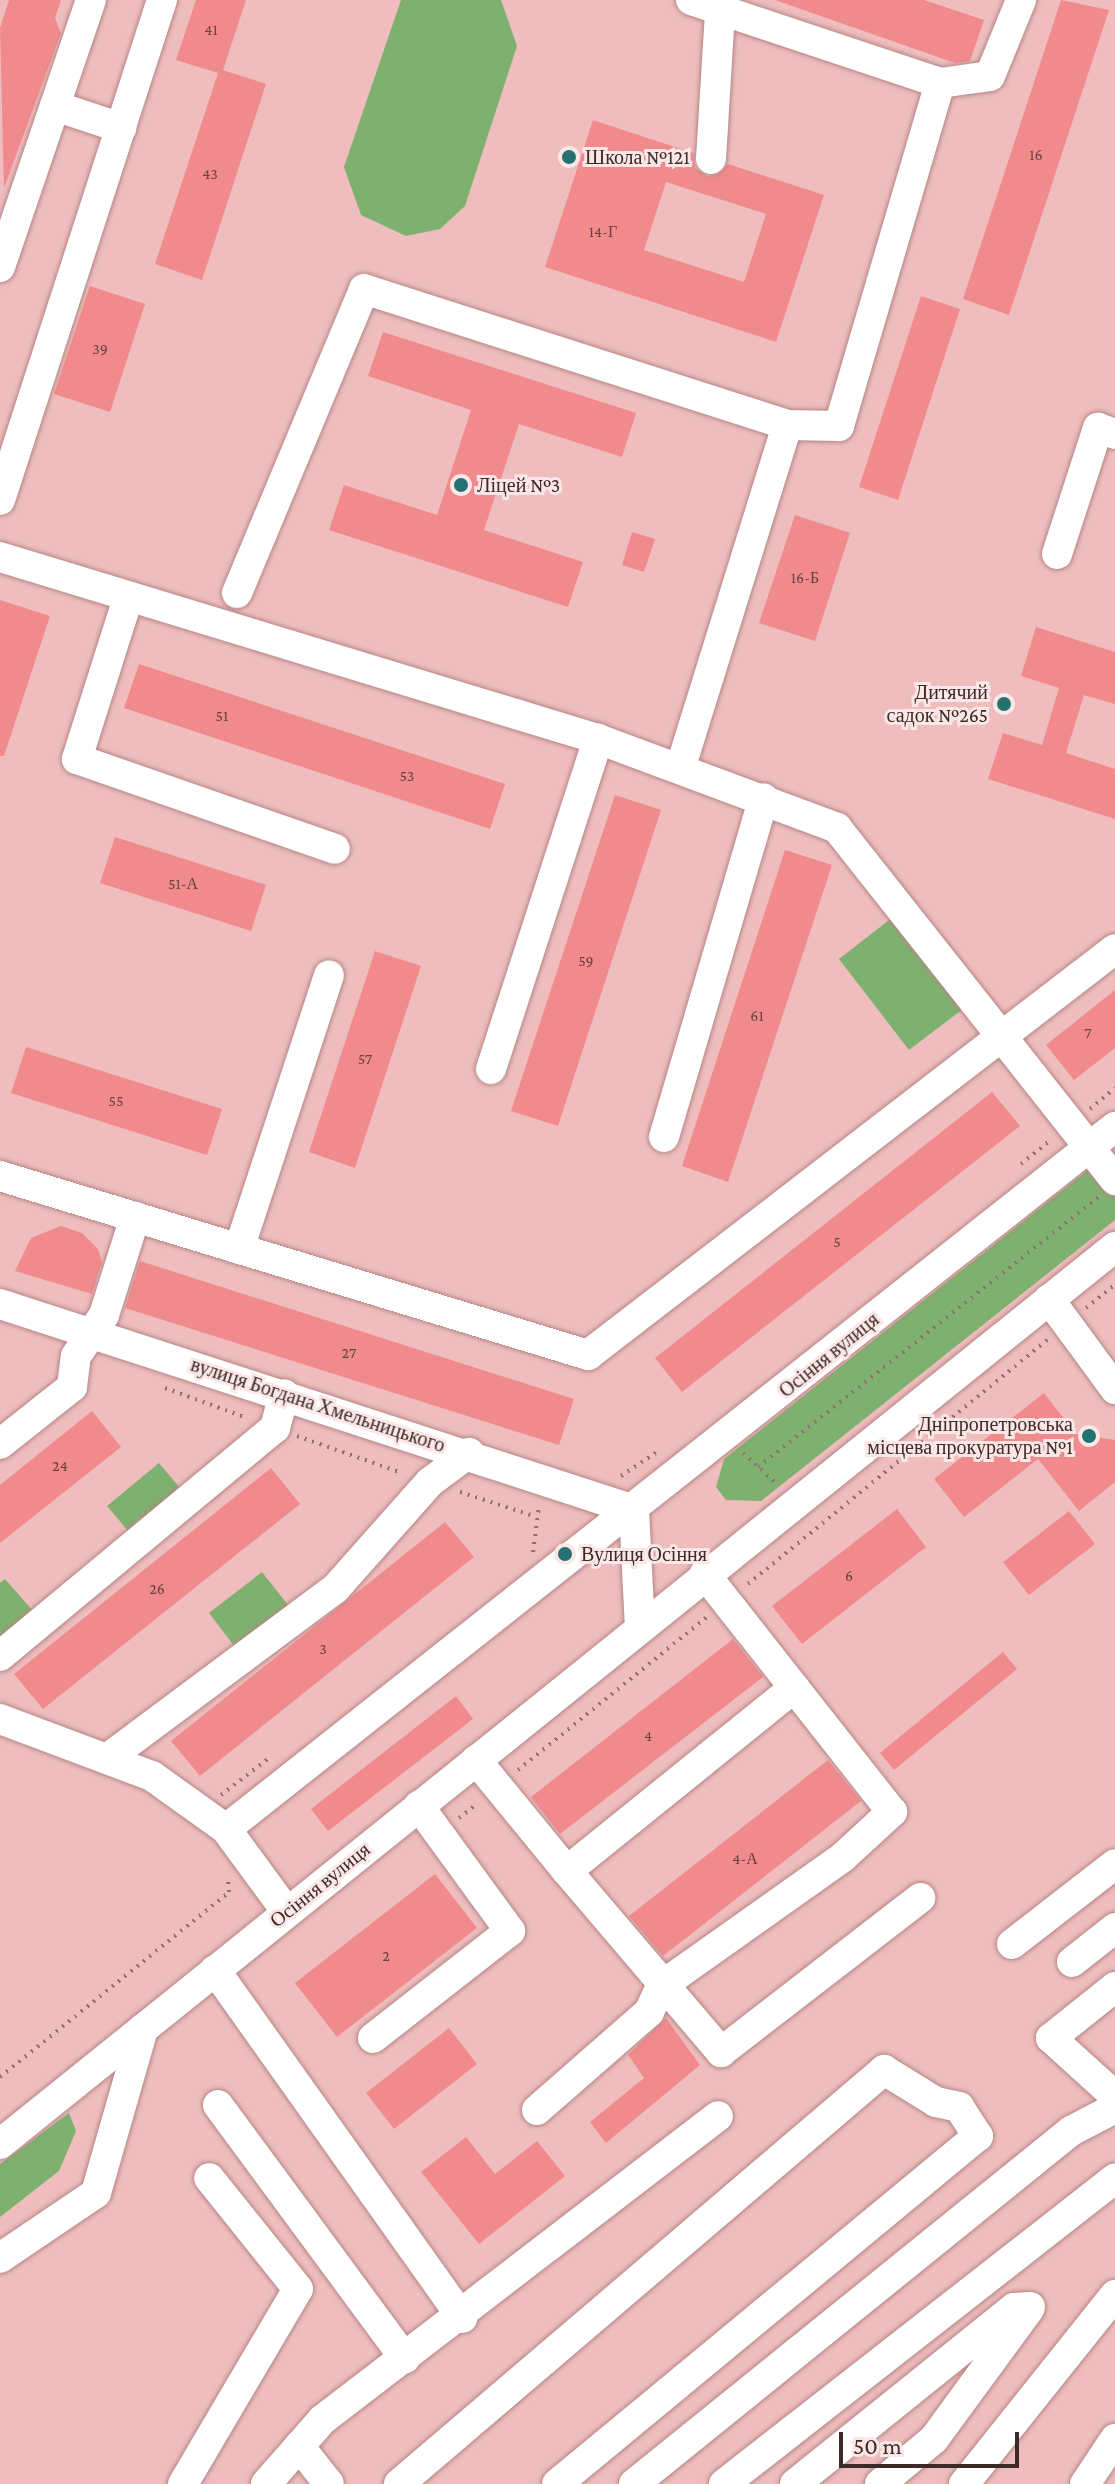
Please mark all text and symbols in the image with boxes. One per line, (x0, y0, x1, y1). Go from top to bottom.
house number: 41 (204, 20, 218, 40)
place label: Школа №121 (585, 145, 690, 169)
house number: 16 (1029, 145, 1043, 165)
marker: Школа №121 (560, 148, 578, 166)
house number: 43 (202, 164, 218, 184)
house number: 14-Г (589, 222, 617, 242)
house number: 39 (92, 339, 108, 359)
place label: Ліцей №3 (477, 473, 560, 497)
marker: Ліцей №3 (452, 476, 470, 494)
house number: 16-Б (791, 568, 819, 588)
place label: Дитячий садок №265 (887, 680, 988, 727)
marker: Дитячий садок №265 (995, 695, 1013, 713)
house number: 51 (216, 706, 228, 726)
house number: 53 (400, 766, 414, 786)
house number: 51-А (168, 874, 198, 894)
house number: 59 (578, 951, 594, 971)
house number: 61 (750, 1006, 764, 1026)
house number: 7 (1084, 1023, 1092, 1043)
house number: 57 (358, 1049, 372, 1069)
house number: 55 (109, 1091, 123, 1111)
house number: 5 (833, 1232, 841, 1252)
street label: Осіння вулиця (774, 1307, 884, 1403)
house number: 27 (342, 1343, 356, 1363)
street label: вулиця Богдана Хмельницького (188, 1352, 448, 1458)
place label: Дніпропетровська місцева прокуратура №1 (867, 1412, 1073, 1459)
marker: Дніпропетровська місцева прокуратура №1 (1080, 1427, 1098, 1445)
house number: 24 (52, 1456, 68, 1476)
place label: Вулиця Осіння (581, 1542, 707, 1566)
marker: Вулиця Осіння (556, 1545, 574, 1563)
house number: 6 (845, 1566, 853, 1586)
house number: 26 (149, 1579, 165, 1599)
house number: 3 (319, 1639, 327, 1659)
house number: 4 (644, 1726, 652, 1746)
street label: Осіння вулиця (265, 1837, 375, 1933)
house number: 4-А (732, 1849, 758, 1869)
house number: 2 (382, 1946, 390, 1966)
scale bar (843, 2416, 1023, 2466)
text: 50 m (853, 2432, 902, 2459)

